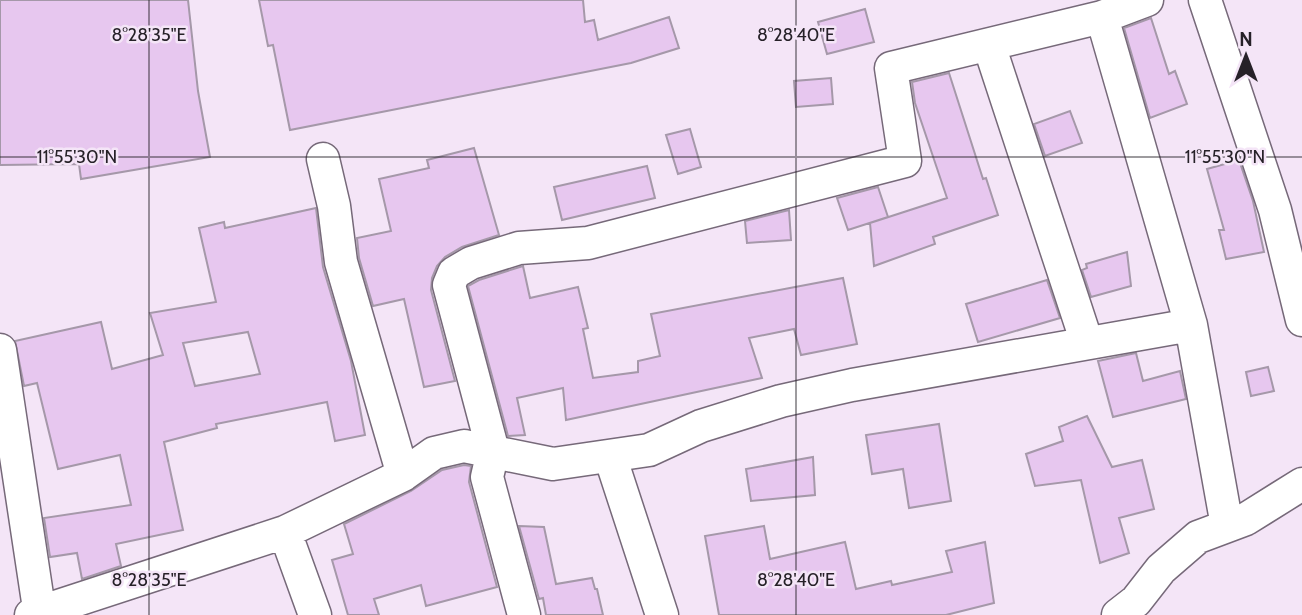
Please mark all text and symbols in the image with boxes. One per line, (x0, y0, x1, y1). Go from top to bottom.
north arrow (1211, 21, 1281, 91)
text: 8°28'35"E (112, 24, 186, 46)
text: 8°28'40"E (757, 24, 835, 46)
text: N (1239, 28, 1253, 51)
text: 11°55'30"N (37, 146, 117, 168)
text: 11°55'30"N (1185, 146, 1265, 168)
text: 8°28'35"E (112, 569, 186, 591)
text: 8°28'40"E (757, 569, 835, 591)

